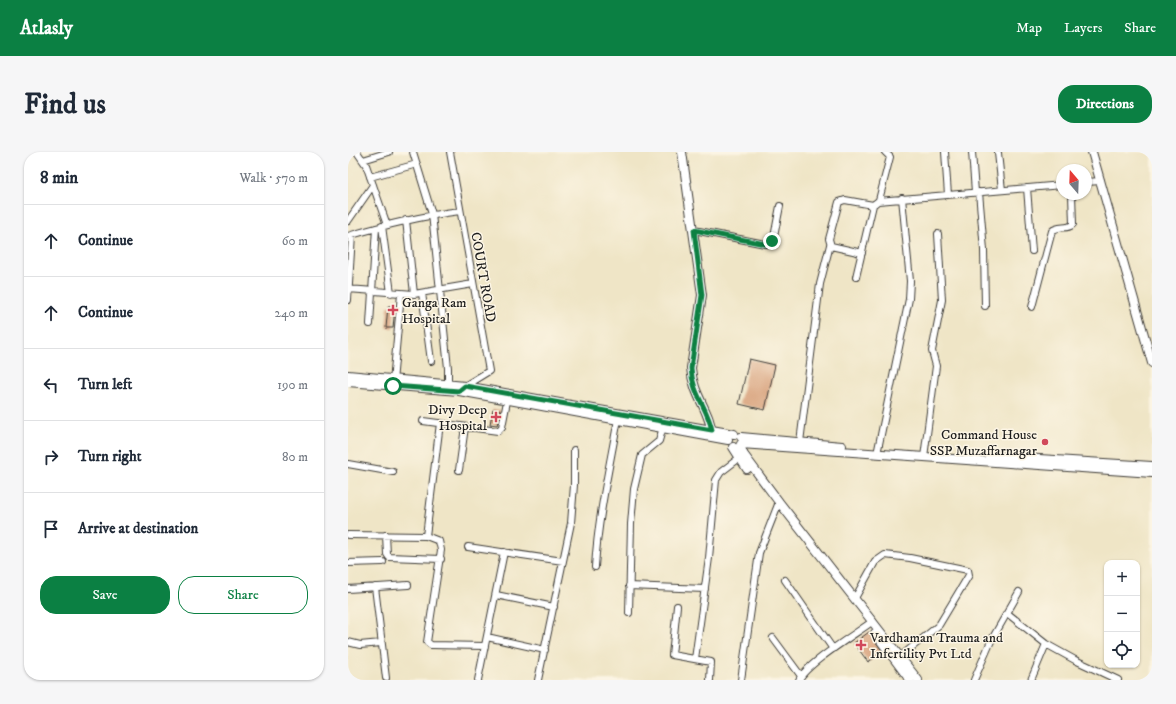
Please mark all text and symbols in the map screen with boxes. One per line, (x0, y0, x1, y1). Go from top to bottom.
text: Atlasly (20, 17, 73, 40)
text: Map (1016, 19, 1042, 37)
text: Layers (1064, 19, 1102, 37)
text: Share (1124, 19, 1156, 37)
button: Directions (1058, 85, 1152, 123)
text: Find us (24, 87, 106, 122)
north arrow (1056, 164, 1092, 200)
text: 8 min (40, 167, 78, 189)
text: Walk · 570 m (239, 170, 308, 186)
icon: ahead (40, 230, 62, 252)
text: Continue (78, 231, 133, 250)
street label: COURT ROAD (466, 231, 500, 324)
route end (763, 232, 781, 250)
text: 60 m (282, 233, 308, 249)
place label: Ganga Ram Hospital (402, 294, 467, 328)
icon: ahead (40, 302, 62, 324)
text: Continue (78, 303, 133, 322)
marker: Ganga Ram Hospital (387, 304, 399, 316)
text: 240 m (275, 305, 308, 321)
icon: left (40, 374, 62, 396)
text: Turn left (78, 375, 132, 394)
text: 190 m (277, 377, 308, 393)
route start (384, 377, 402, 395)
place label: Divy Deep Hospital (428, 401, 488, 435)
marker: Divy Deep Hospital (490, 411, 502, 423)
place label: Command House SSP Muzaffarnagar (930, 426, 1038, 460)
marker: Command House SSP Muzaffarnagar (1040, 437, 1050, 447)
icon: right (40, 446, 62, 468)
text: Turn right (78, 447, 141, 466)
text: 80 m (282, 449, 308, 465)
icon: arrive (40, 518, 62, 540)
text: Arrive at destination (78, 519, 198, 538)
map controls (1104, 560, 1140, 668)
button: + (1104, 560, 1140, 596)
button: Save (40, 576, 170, 614)
button: Share (178, 576, 308, 614)
button: − (1104, 596, 1140, 632)
place label: Vardhaman Trauma and Infertility Pvt Ltd (869, 629, 1003, 663)
button: locate (1104, 632, 1140, 668)
marker: Vardhaman Trauma and Infertility Pvt Ltd (855, 639, 867, 651)

